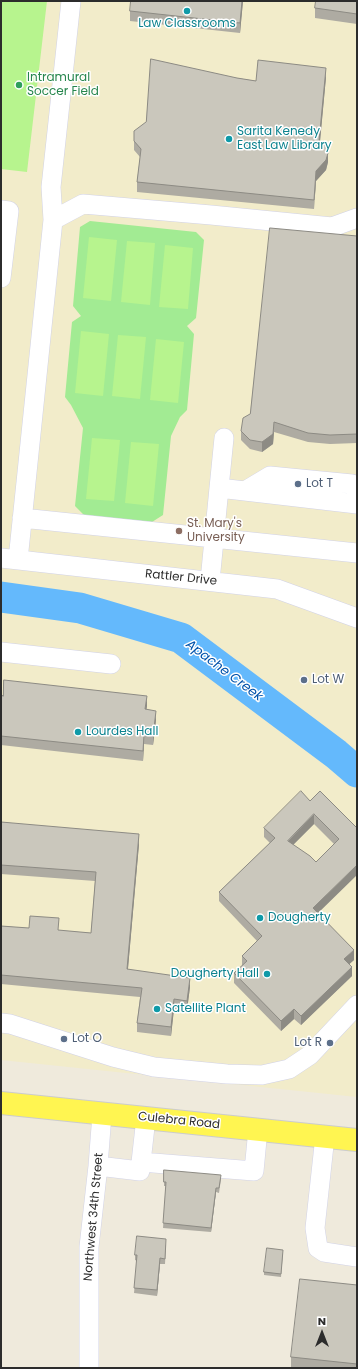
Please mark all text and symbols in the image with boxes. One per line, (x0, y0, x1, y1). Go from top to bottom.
marker: Law Classrooms (182, 6, 192, 16)
place label: Law Classrooms (138, 17, 236, 31)
place label: Intramural Soccer Field (27, 71, 99, 99)
marker: Intramural Soccer Field (14, 80, 24, 90)
place label: Sarita Kenedy East Law Library (237, 125, 332, 153)
marker: Sarita Kenedy East Law Library (224, 134, 234, 144)
place label: Lot T (306, 477, 333, 491)
marker: Lot T (293, 479, 303, 489)
place label: St. Mary's University (187, 517, 245, 545)
marker: St. Mary's University (174, 526, 184, 536)
street label: Rattler Drive (144, 567, 218, 589)
water label: Apache Creek (182, 637, 266, 705)
place label: Lot W (312, 673, 344, 687)
marker: Lot W (299, 675, 309, 685)
place label: Lourdes Hall (86, 725, 158, 739)
marker: Lourdes Hall (73, 727, 83, 737)
place label: Dougherty (268, 911, 331, 925)
marker: Dougherty (255, 913, 265, 923)
place label: Dougherty Hall (171, 967, 259, 981)
marker: Dougherty Hall (262, 969, 272, 979)
place label: Satellite Plant (165, 1002, 246, 1016)
marker: Satellite Plant (152, 1004, 162, 1014)
place label: Lot O (72, 1032, 102, 1046)
marker: Lot O (59, 1034, 69, 1044)
place label: Lot R (294, 1036, 322, 1050)
marker: Lot R (325, 1038, 335, 1048)
street label: Culebra Road (137, 1110, 221, 1132)
street label: Northwest 34th Street (81, 1152, 107, 1282)
north arrow (302, 1313, 342, 1353)
text: N (318, 1313, 326, 1329)

